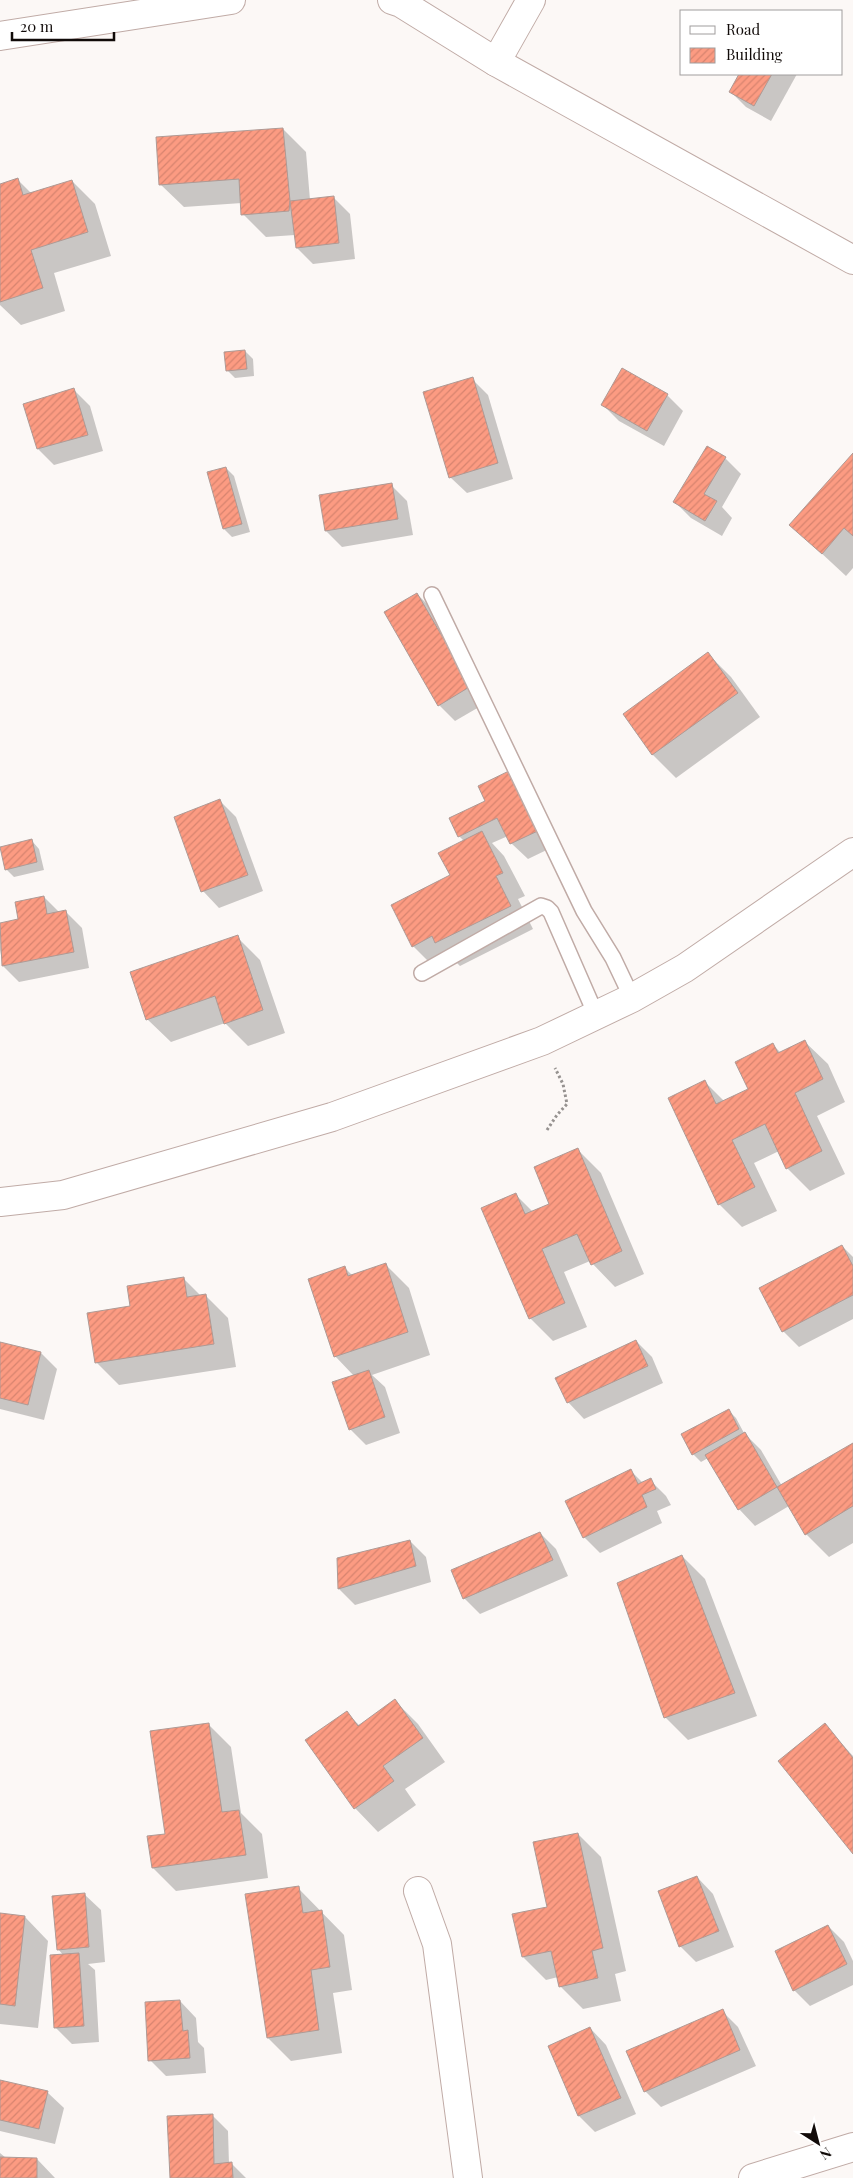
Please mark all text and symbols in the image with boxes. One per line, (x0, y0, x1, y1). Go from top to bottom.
scale bar (12, 10, 115, 42)
legend (680, 10, 843, 75)
text: 20 m (20, 16, 54, 36)
text: Road (726, 19, 760, 39)
text: Building (726, 44, 783, 64)
north arrow (793, 2118, 843, 2168)
text: N (816, 2143, 836, 2165)

